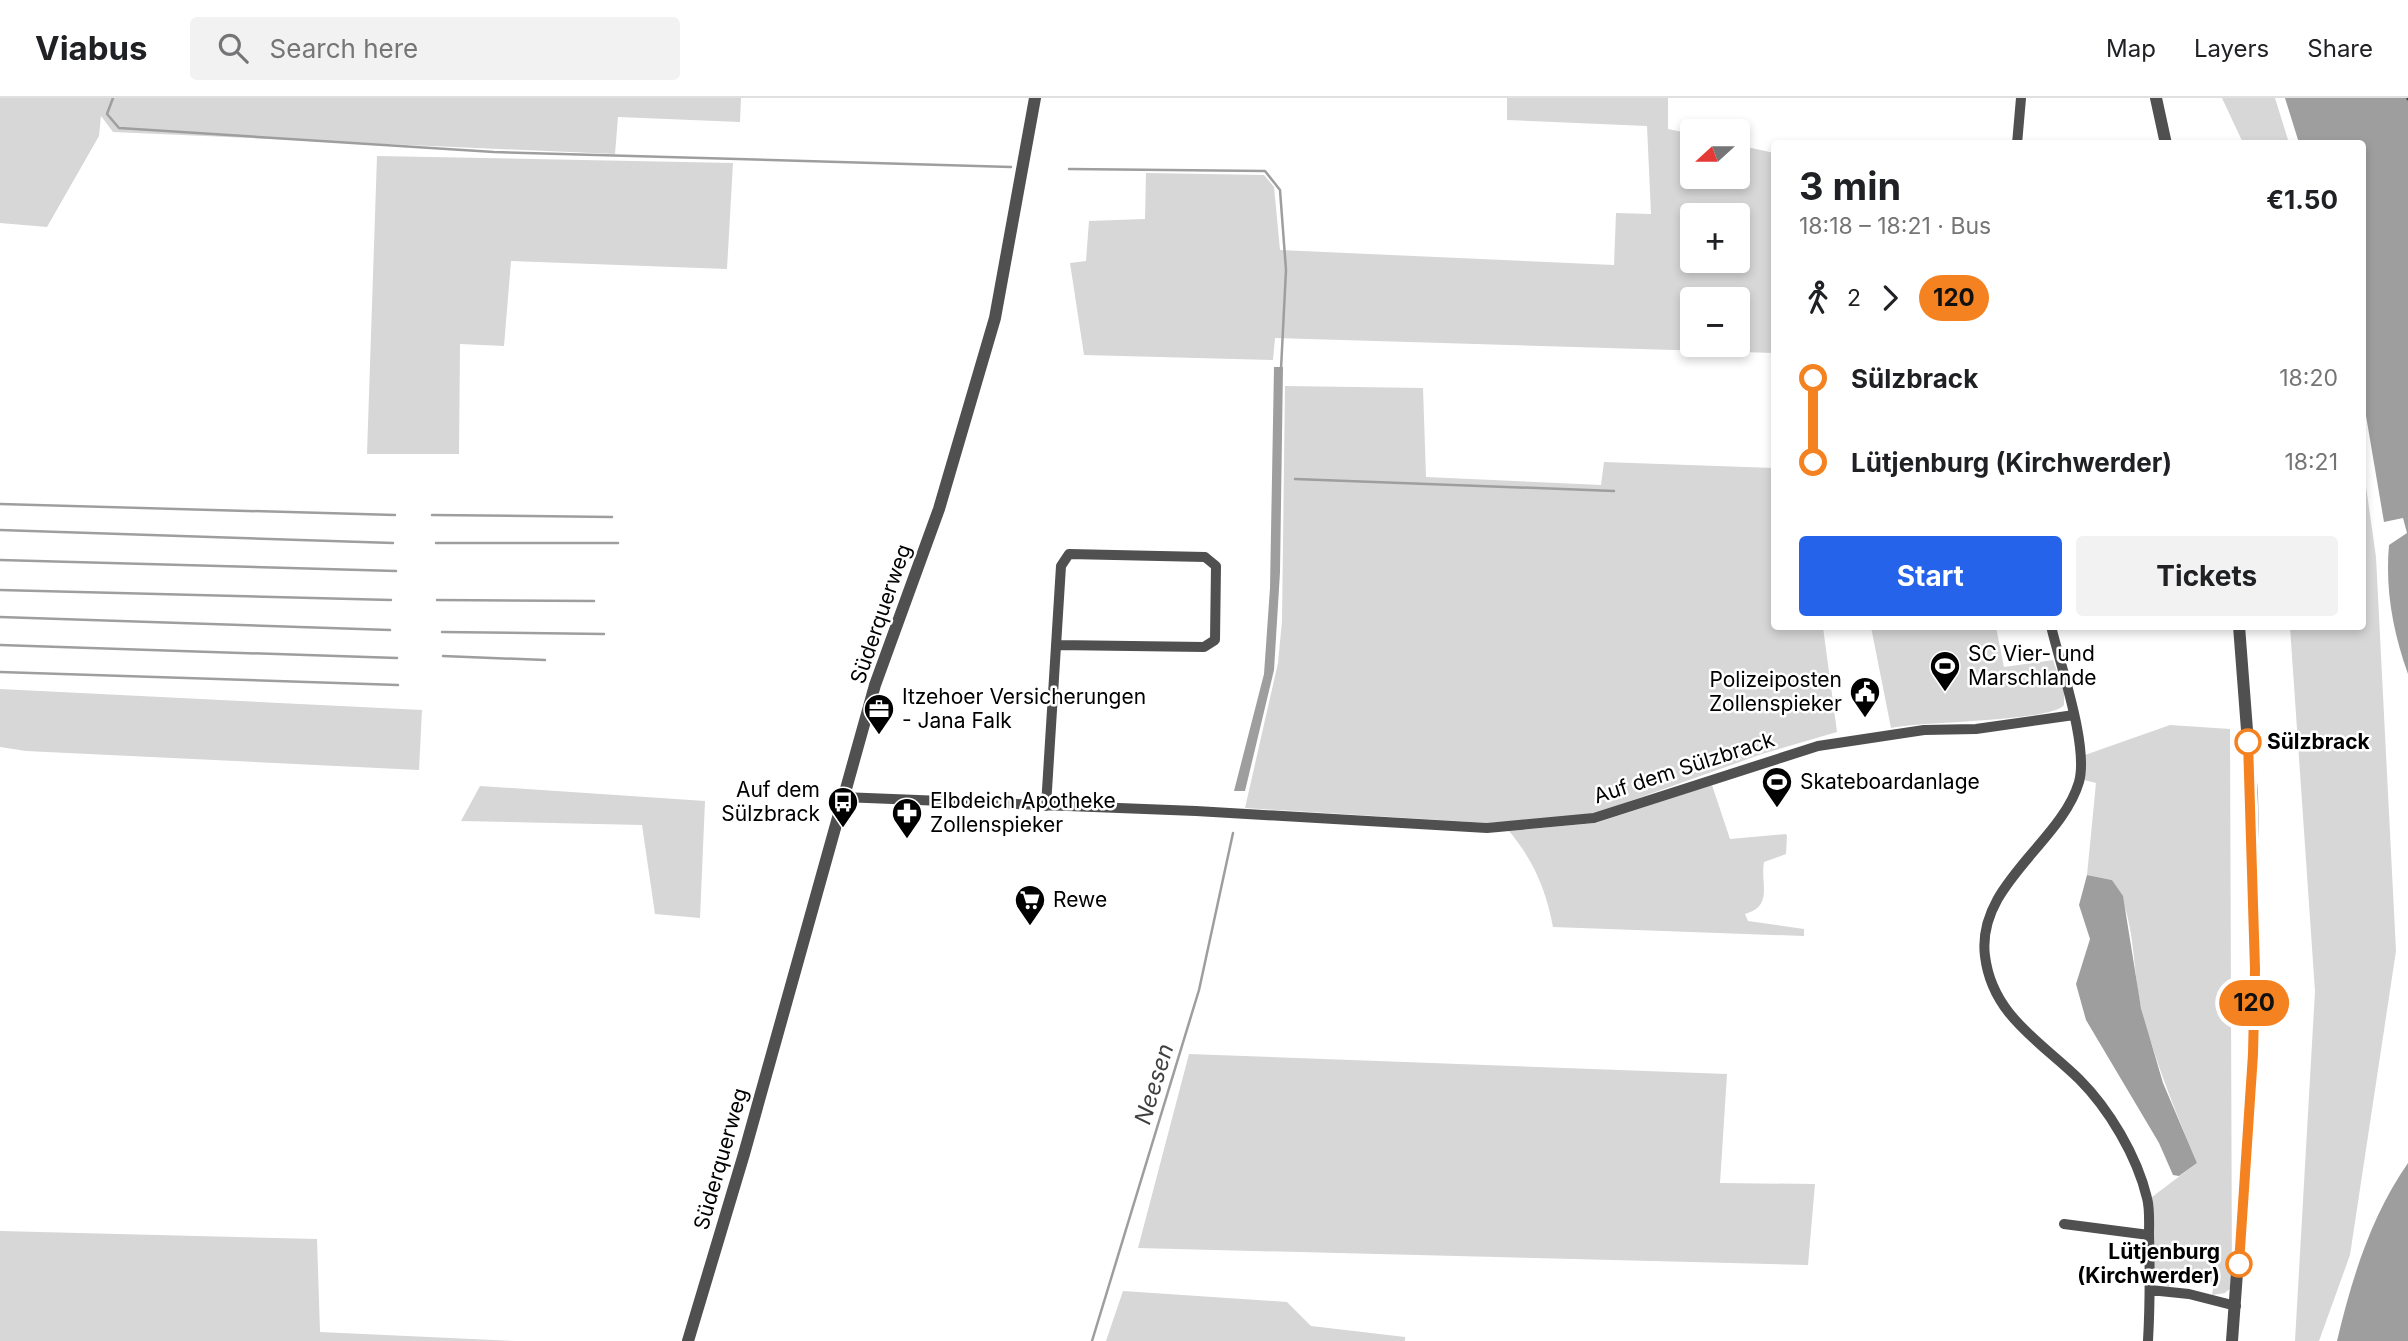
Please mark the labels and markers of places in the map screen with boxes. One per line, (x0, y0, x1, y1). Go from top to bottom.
place label: SC Vier- und Marschlande (1968, 641, 2097, 690)
sports icon: SC Vier- und Marschlande (1928, 649, 1962, 693)
place label: Polizeiposten Zollenspieker (1709, 667, 1842, 716)
public building icon: Polizeiposten Zollenspieker (1848, 675, 1882, 719)
place label: Itzehoer Versicherungen - Jana Falk (902, 684, 1146, 733)
office icon: Itzehoer Versicherungen - Jana Falk (862, 692, 896, 736)
marker: Sülzbrack (2235, 729, 2261, 755)
place label: Sülzbrack (2267, 729, 2371, 754)
sports icon: Skateboardanlage (1760, 765, 1794, 809)
place label: Skateboardanlage (1800, 769, 1980, 794)
place label: Auf dem Sülzbrack (721, 777, 820, 826)
bus stop icon: Auf dem Sülzbrack (826, 785, 860, 829)
place label: Elbdeich Apotheke Zollenspieker (930, 788, 1116, 837)
pharmacy icon: Elbdeich Apotheke Zollenspieker (890, 796, 924, 840)
supermarket icon: Rewe (1013, 883, 1047, 927)
place label: Rewe (1053, 887, 1107, 912)
place label: Lütjenburg (Kirchwerder) (2077, 1239, 2220, 1288)
marker: Lütjenburg (Kirchwerder) (2226, 1251, 2252, 1277)

